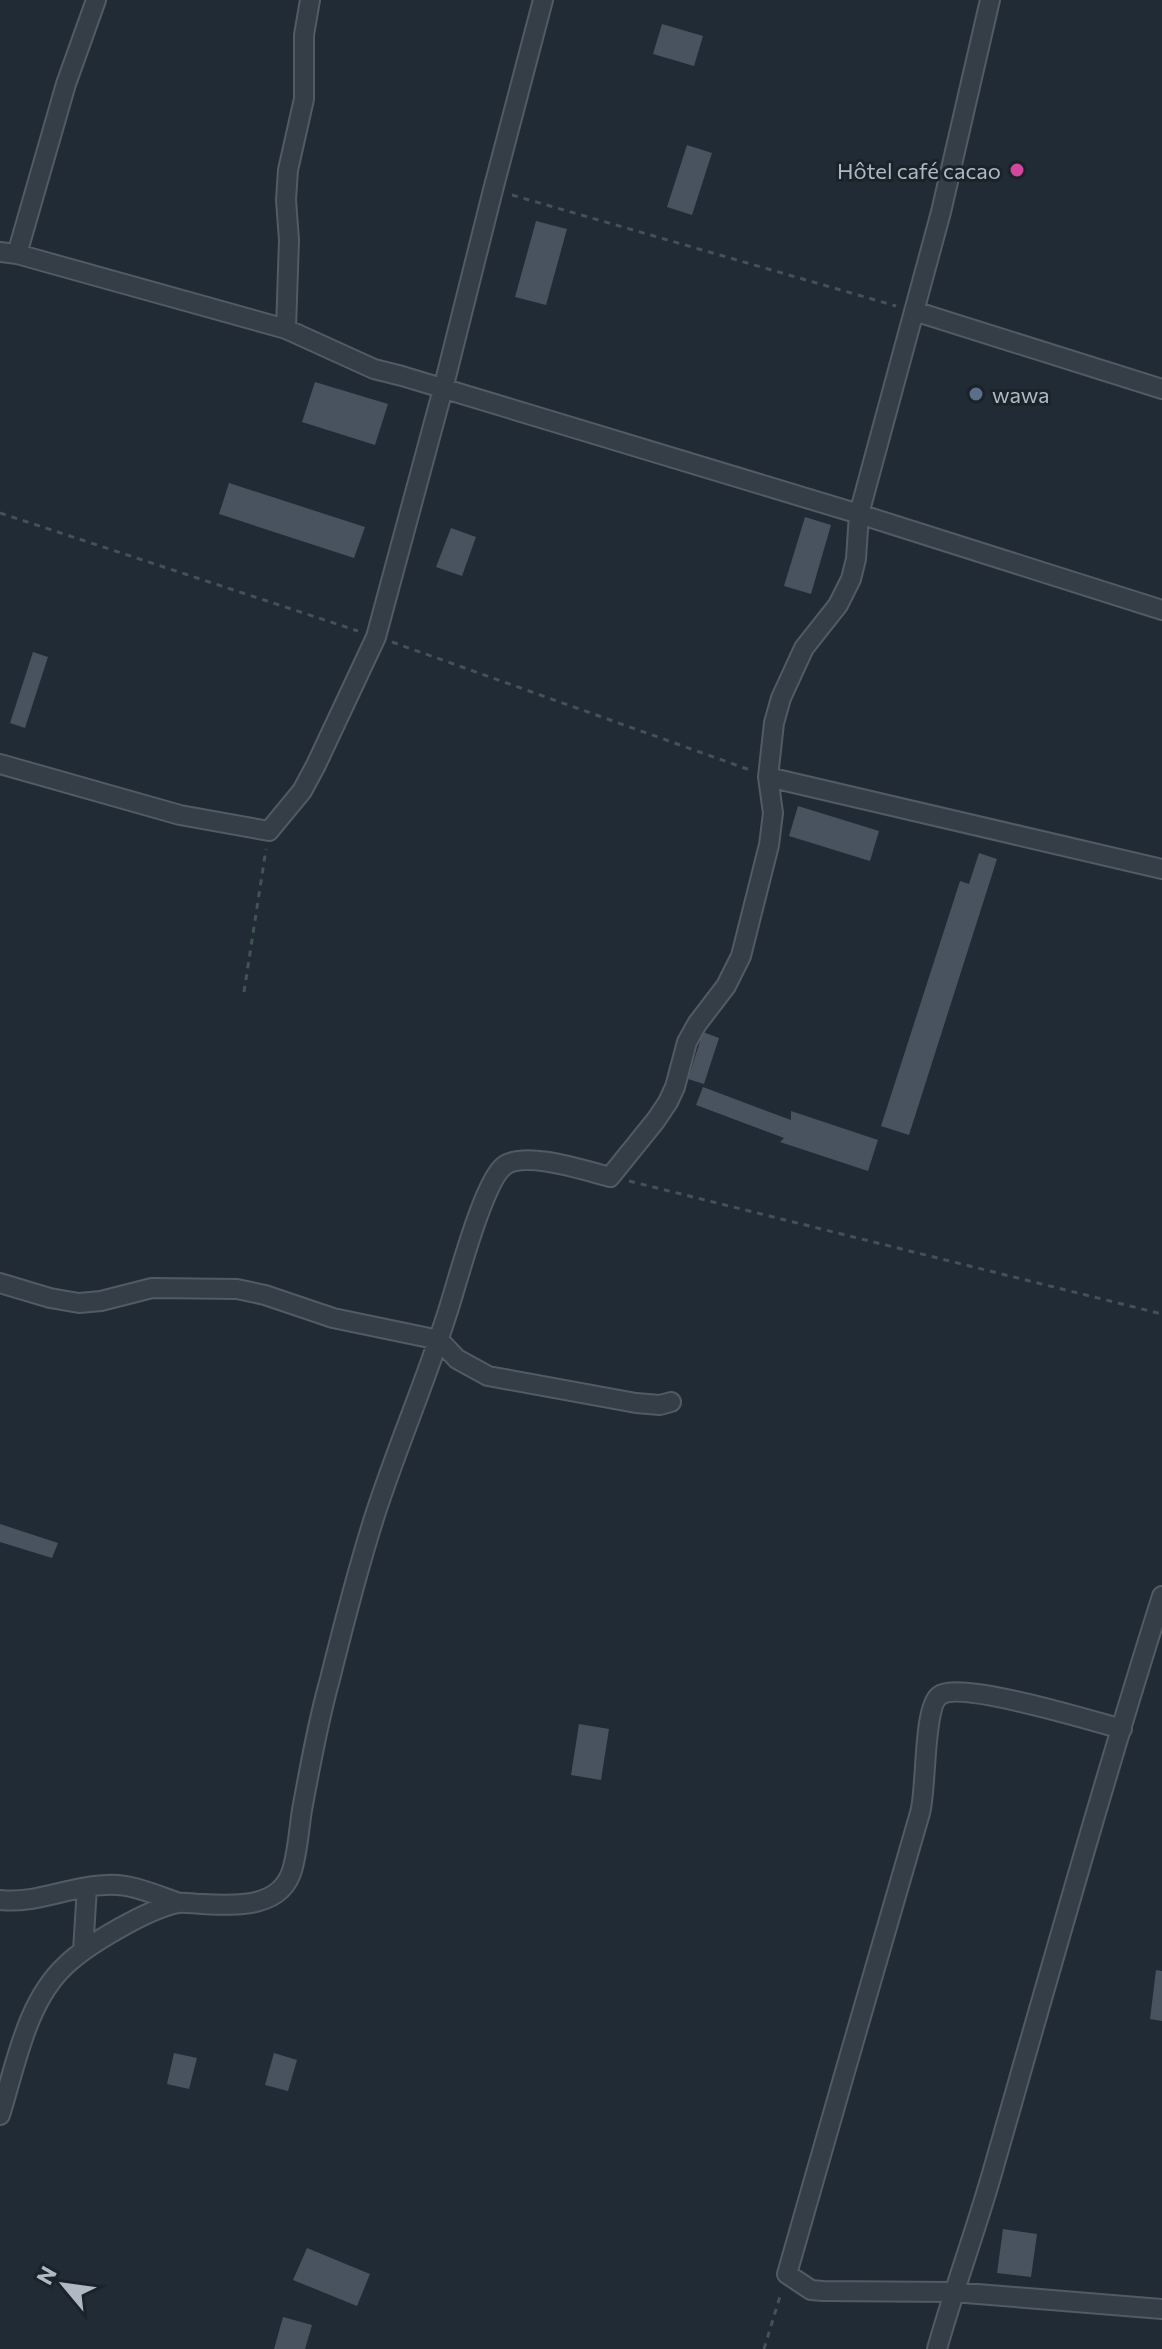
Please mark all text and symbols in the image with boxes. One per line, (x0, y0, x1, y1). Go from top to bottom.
place label: Hôtel café cacao (837, 157, 1001, 184)
marker: Hôtel café cacao (1008, 161, 1026, 179)
place label: wawa (992, 381, 1050, 408)
marker: wawa (967, 385, 985, 403)
north arrow (24, 2245, 104, 2325)
text: N (30, 2261, 62, 2289)

